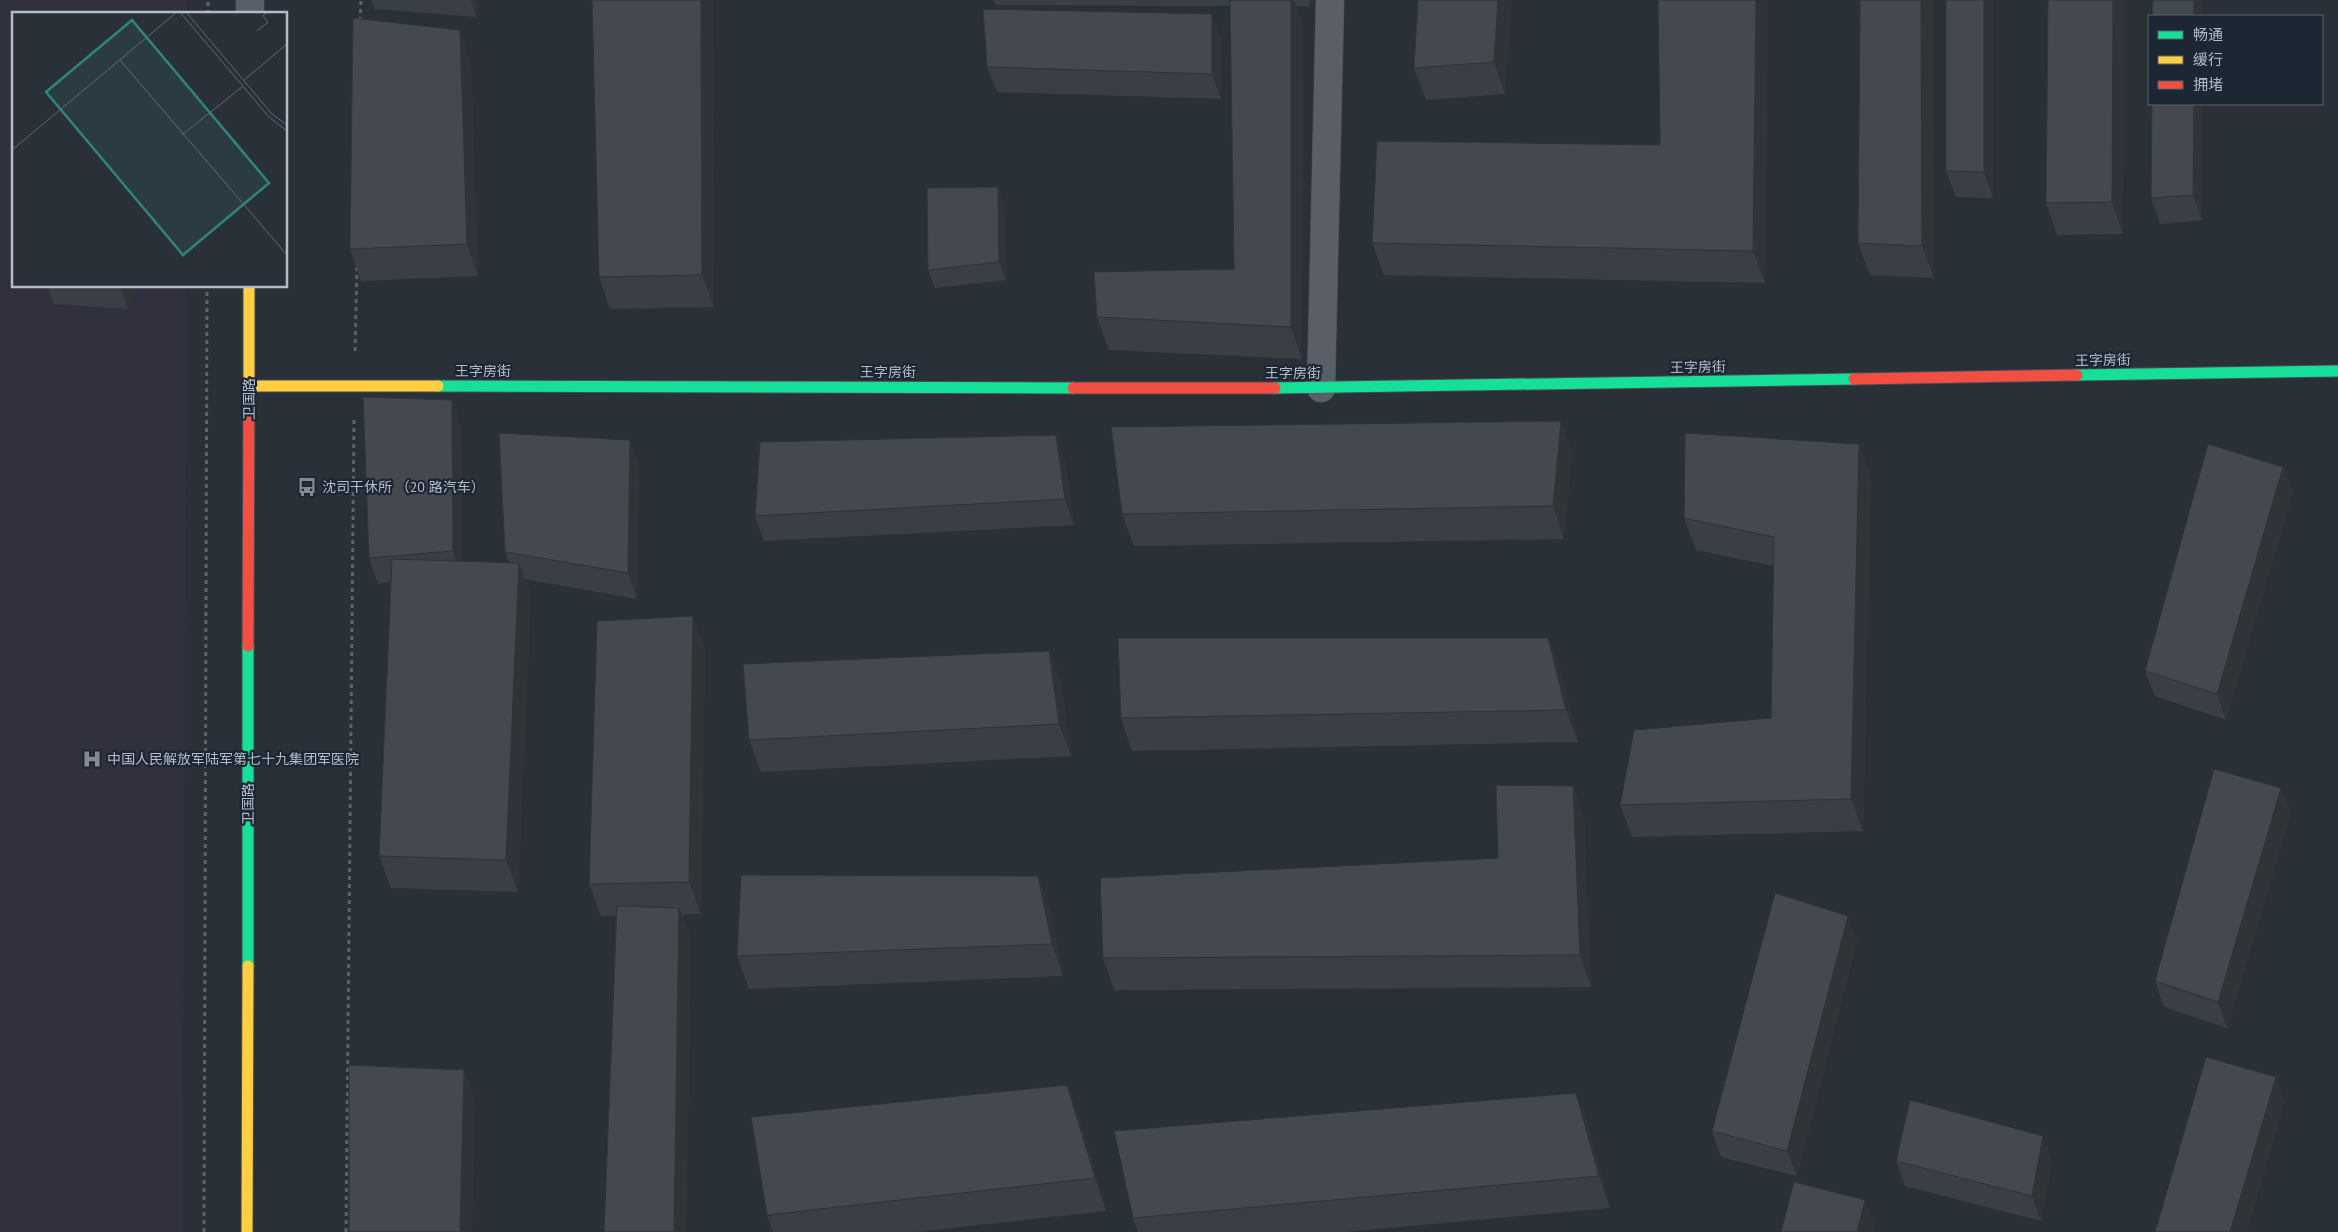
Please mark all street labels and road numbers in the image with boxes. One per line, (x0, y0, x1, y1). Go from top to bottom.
street label: 王字房街 (2075, 351, 2131, 369)
street label: 王字房街 (1670, 358, 1726, 376)
street label: 王字房街 (455, 362, 511, 380)
street label: 王字房街 (860, 363, 916, 381)
street label: 王字房街 (1265, 364, 1321, 382)
street label: 卫国路 (240, 378, 258, 420)
street label: 卫国路 (239, 783, 257, 825)

